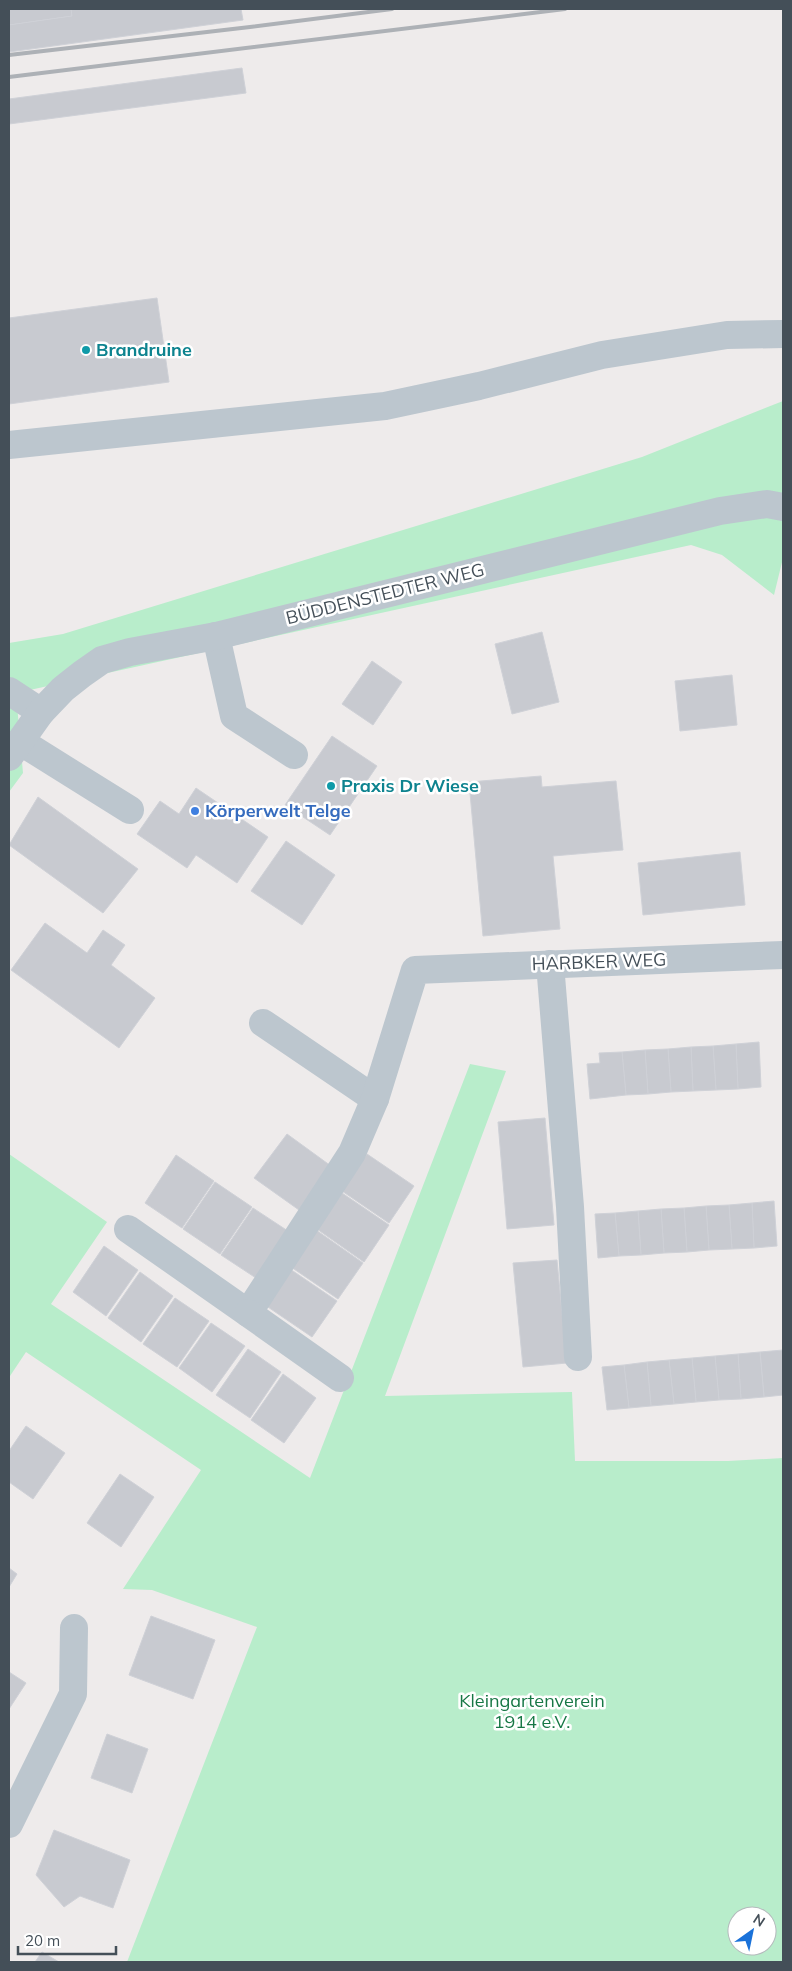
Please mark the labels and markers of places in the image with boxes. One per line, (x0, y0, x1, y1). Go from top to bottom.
place label: Brandruine (96, 338, 192, 361)
marker: Brandruine (80, 344, 92, 356)
place label: Praxis Dr Wiese (341, 774, 479, 797)
marker: Praxis Dr Wiese (325, 780, 337, 792)
place label: Körperwelt Telge (205, 799, 351, 822)
marker: Körperwelt Telge (189, 805, 201, 817)

